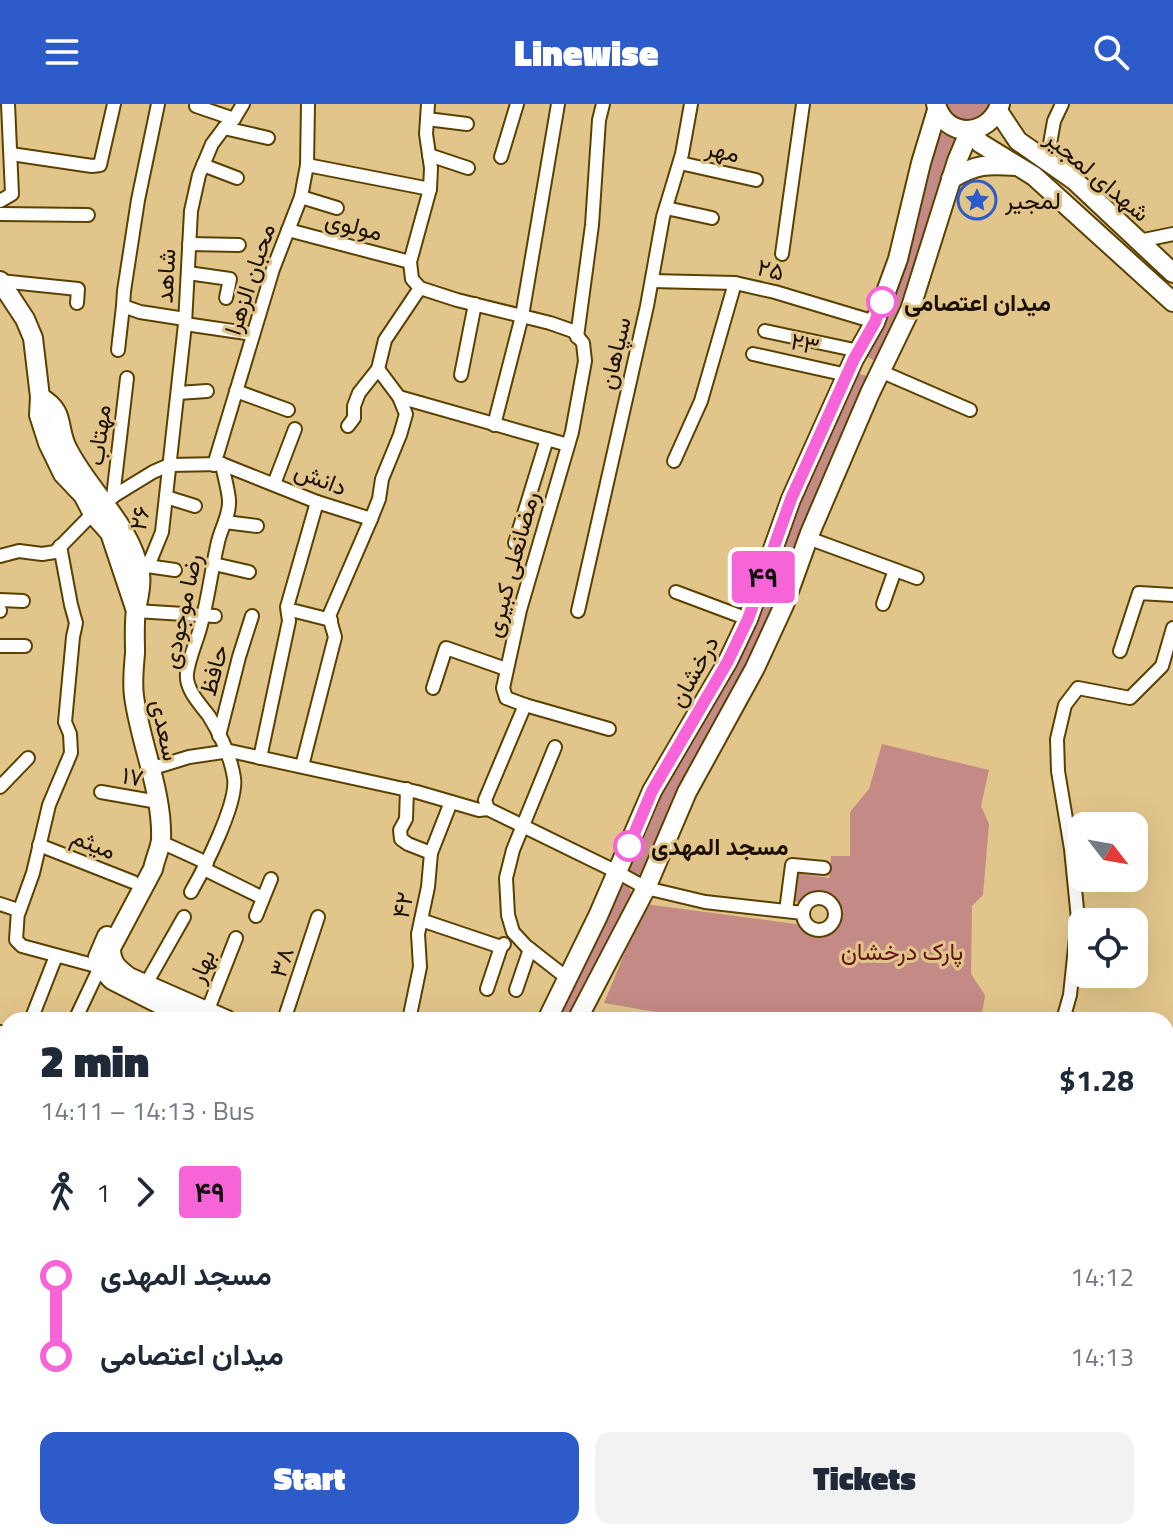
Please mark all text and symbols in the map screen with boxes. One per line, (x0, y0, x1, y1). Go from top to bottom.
text: Linewise (514, 25, 659, 80)
icon: menu (40, 30, 84, 74)
icon: search (1089, 30, 1133, 74)
street label: شهدای لمجیر (1037, 120, 1158, 230)
street label: مهر (701, 128, 744, 171)
place icon: لمجیر (956, 179, 998, 221)
place label: لمجیر (1004, 182, 1061, 218)
street label: مولوی (322, 201, 386, 249)
street label: محبان الزهرا (214, 219, 284, 339)
street label: شاهد (146, 248, 184, 304)
street label: ۲۵ (754, 248, 788, 290)
place label: میدان اعتصامی (904, 284, 1051, 320)
marker: میدان اعتصامی (867, 287, 897, 317)
street label: سپاهان (588, 313, 640, 393)
street label: ۲۳ (787, 322, 823, 364)
street label: مهتاب (76, 402, 120, 468)
street label: دانش (290, 452, 352, 504)
street label: رمضانعلی کبیری (474, 487, 548, 641)
street label: ۲۶ (119, 503, 159, 533)
street label: رضا موجودی (151, 550, 211, 672)
line badge: ۴۹ (727, 551, 799, 603)
text: ۴۹ (748, 555, 778, 598)
street label: درخشان (659, 629, 727, 713)
street label: حافظ (189, 640, 237, 700)
street label: سعدی (142, 696, 190, 764)
street label: ۱۷ (120, 756, 146, 796)
north arrow (1068, 812, 1148, 892)
map controls (1068, 812, 1148, 988)
street label: میثم (66, 818, 122, 868)
place label: مسجد المهدی (651, 828, 788, 864)
marker: مسجد المهدی (614, 831, 644, 861)
street label: ۴۲ (382, 889, 422, 921)
button: locate (1068, 908, 1148, 988)
park label: پارک درخشان (841, 933, 963, 969)
street label: ۳۸ (259, 942, 303, 982)
street label: بهار (178, 944, 224, 989)
text: 2 min (40, 1027, 149, 1094)
text: $1.28 (1059, 1057, 1134, 1103)
text: 14:11 – 14:13 · Bus (40, 1091, 255, 1130)
icon: walk (40, 1170, 84, 1214)
icon: forward (123, 1170, 167, 1214)
text: ۴۹ (195, 1170, 225, 1213)
text: 1 (96, 1173, 111, 1212)
text: مسجد المهدی (100, 1251, 272, 1297)
text: 14:12 (1070, 1257, 1134, 1296)
text: میدان اعتصامی (100, 1331, 284, 1377)
text: 14:13 (1070, 1337, 1134, 1376)
button: Start (40, 1432, 579, 1524)
button: Tickets (595, 1432, 1134, 1524)

